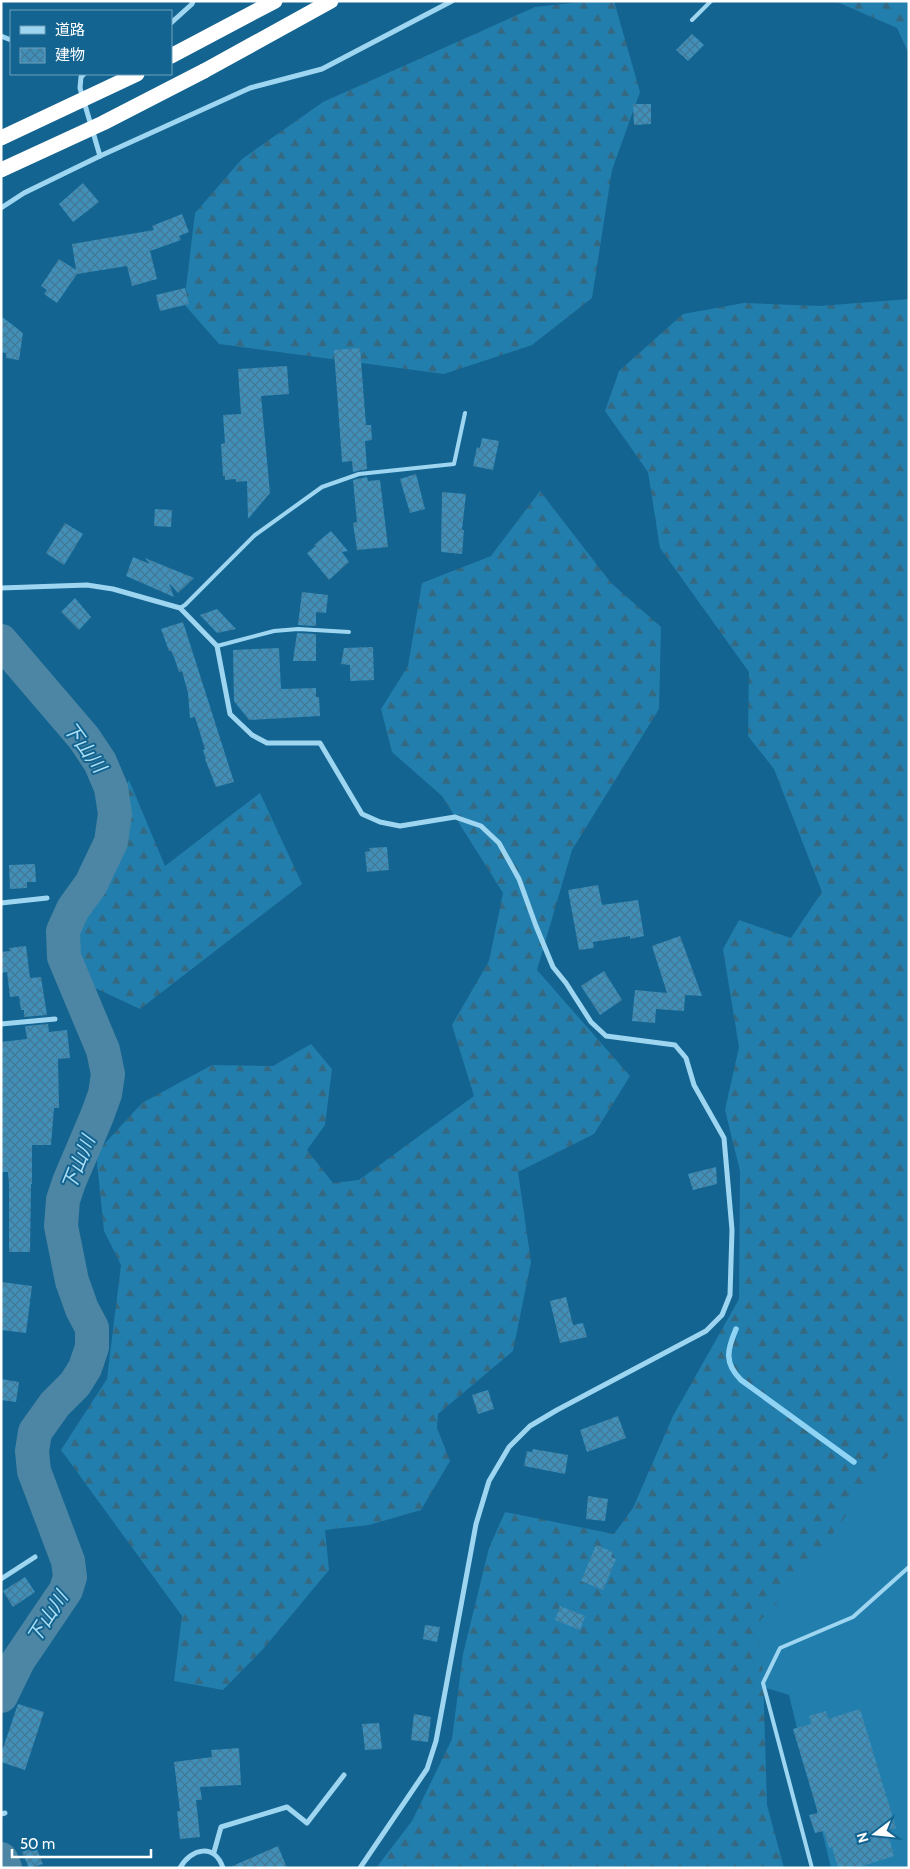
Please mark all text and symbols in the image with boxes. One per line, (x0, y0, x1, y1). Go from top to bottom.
legend (10, 10, 172, 75)
text: 道路 (55, 21, 85, 39)
text: 建物 (55, 46, 85, 64)
water label: 下山川 (59, 717, 112, 779)
water label: 下山川 (57, 1131, 101, 1194)
water label: 下山川 (22, 1585, 74, 1647)
north arrow (850, 1809, 900, 1859)
scale bar (12, 1826, 151, 1858)
text: N (852, 1830, 873, 1845)
text: 50 m (20, 1835, 55, 1853)

